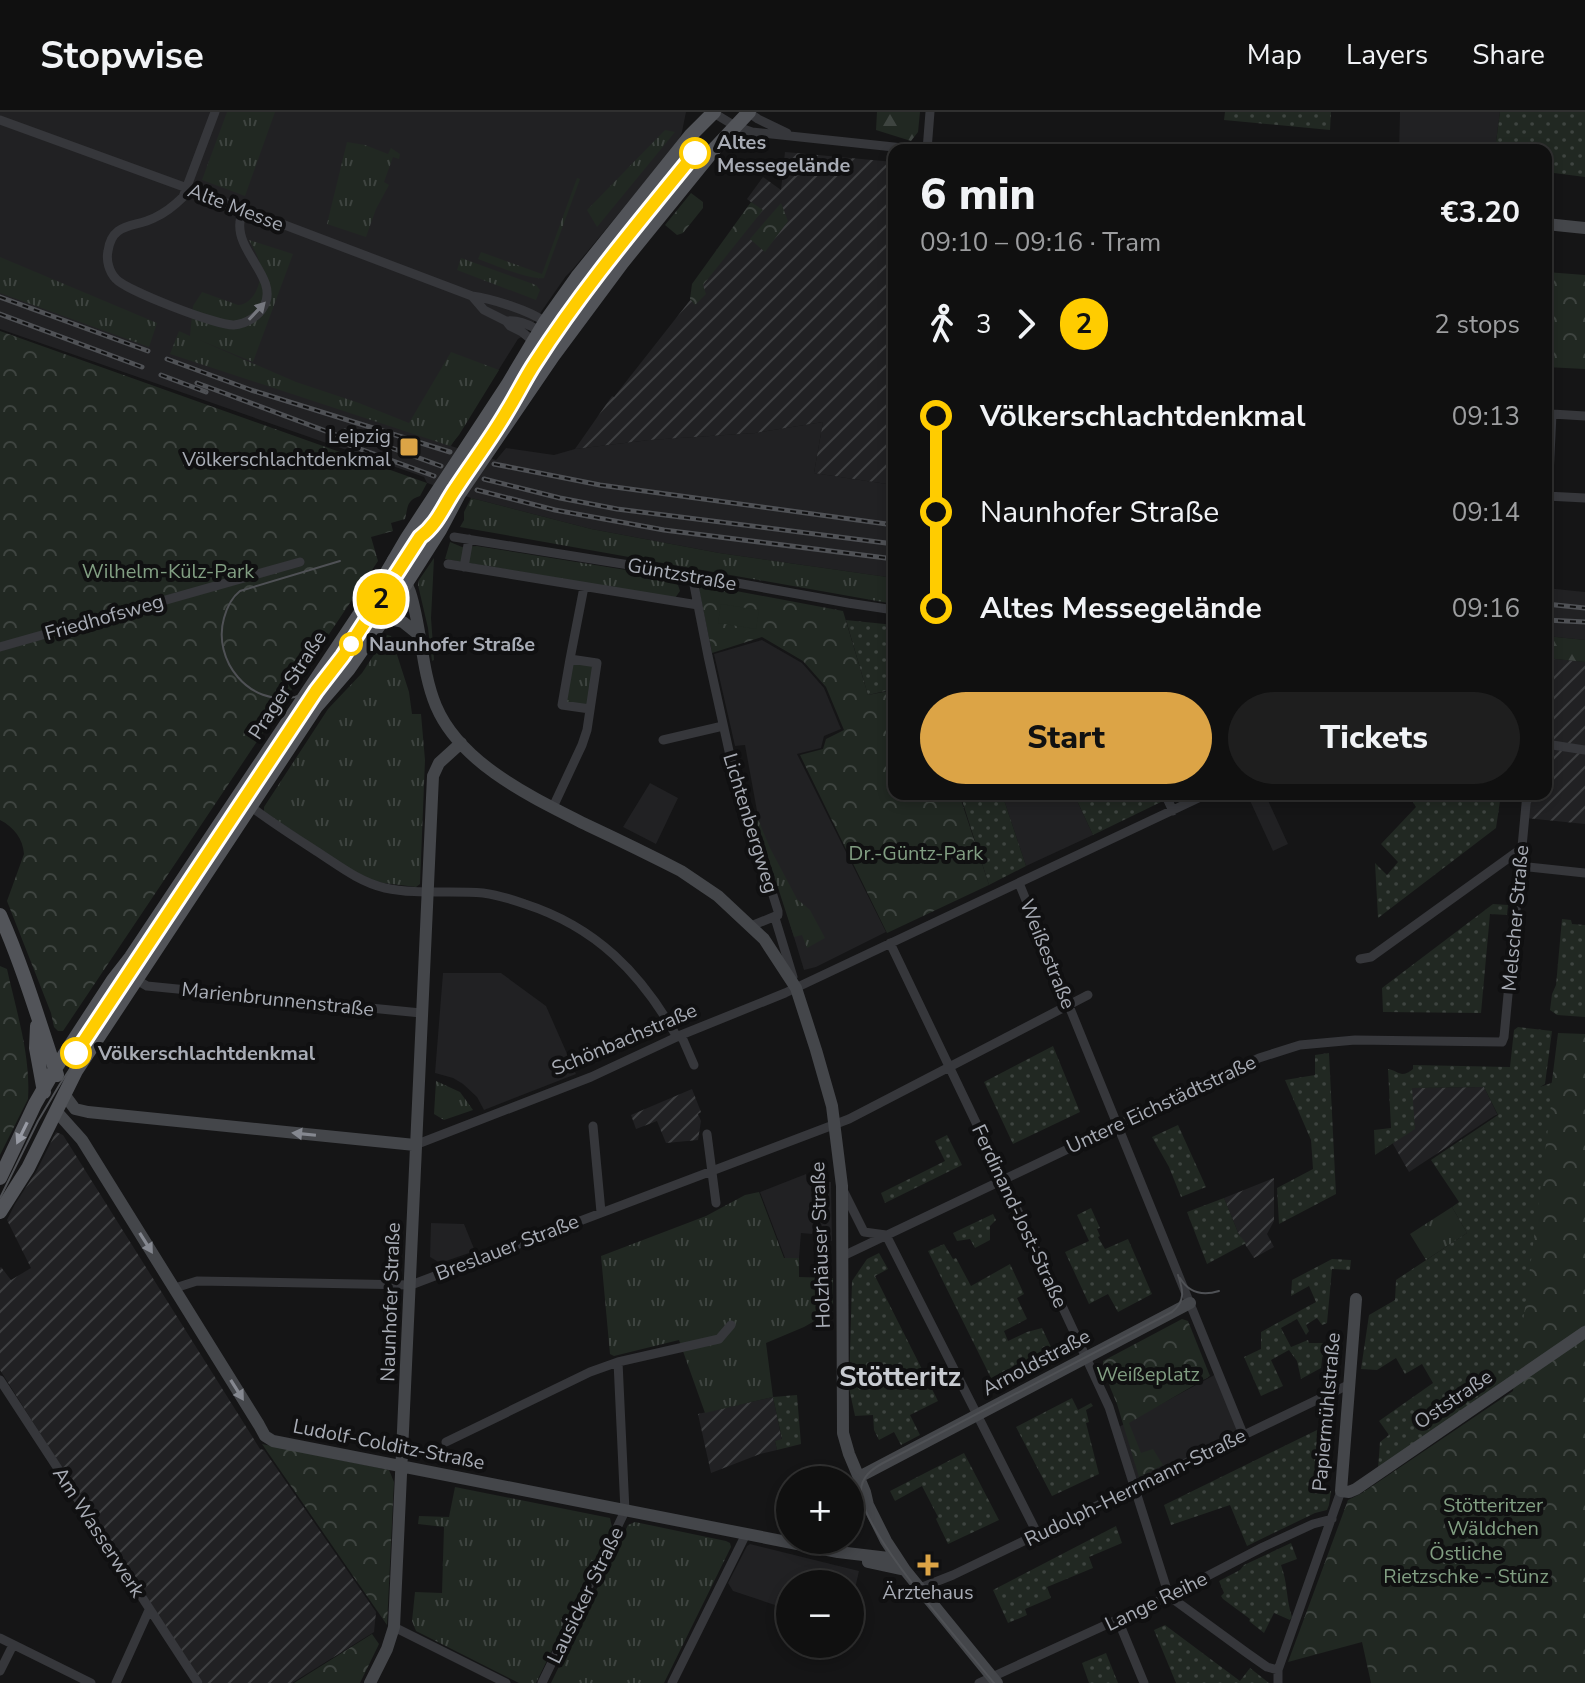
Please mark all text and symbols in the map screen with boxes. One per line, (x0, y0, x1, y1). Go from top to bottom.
text: Stopwise (40, 30, 204, 81)
text: Map (1247, 36, 1302, 74)
text: Layers (1346, 36, 1428, 74)
text: Share (1472, 36, 1545, 74)
place label: Altes Messegelände (717, 129, 850, 179)
marker: Altes Messegelände (680, 138, 710, 168)
text: 6 min (920, 165, 1036, 225)
street label: Alte Messe (184, 177, 288, 238)
text: €3.20 (1441, 192, 1520, 233)
text: 09:10 – 09:16 · Tram (920, 225, 1161, 260)
one-way arrow (247, 302, 265, 321)
icon: walk (920, 302, 964, 346)
icon: forward (1004, 302, 1048, 346)
text: 2 (1076, 305, 1092, 343)
text: 3 (976, 307, 992, 342)
text: 2 stops (1434, 307, 1520, 342)
text: Völkerschlachtdenkmal (980, 396, 1306, 437)
text: 09:13 (1452, 399, 1520, 434)
place label: Leipzig Völkerschlachtdenkmal (181, 423, 391, 473)
marker: Leipzig Völkerschlachtdenkmal (398, 436, 420, 458)
text: Naunhofer Straße (980, 492, 1219, 533)
text: 09:14 (1452, 495, 1520, 530)
street label: Güntzstraße (625, 552, 739, 597)
park label: Wilhelm-Külz-Park (82, 558, 255, 585)
line badge: 2 (355, 573, 407, 625)
text: 2 (373, 580, 389, 618)
street label: Friedhofsweg (42, 588, 167, 647)
text: Altes Messegelände (980, 588, 1262, 629)
text: 09:16 (1452, 591, 1520, 626)
street label: Prager Straße (242, 626, 333, 745)
place label: Naunhofer Straße (369, 631, 535, 658)
marker: Naunhofer Straße (340, 633, 362, 655)
button: Start (920, 692, 1212, 784)
button: Tickets (1228, 692, 1520, 784)
street label: Lichtenbergweg (716, 750, 785, 896)
park label: Dr.-Güntz-Park (849, 840, 984, 867)
street label: Melscher Straße (1496, 844, 1535, 992)
street label: Weißestraße (1013, 895, 1082, 1013)
street label: Marienbrunnenstraße (180, 976, 376, 1023)
street label: Schönbachstraße (547, 997, 701, 1082)
marker: Völkerschlachtdenkmal (61, 1038, 91, 1068)
place label: Völkerschlachtdenkmal (97, 1040, 316, 1067)
street label: Untere Eichstädtstraße (1062, 1049, 1260, 1160)
street label: Ferdinand-Jost-Straße (965, 1120, 1074, 1312)
one-way arrow (15, 1122, 28, 1145)
one-way arrow (291, 1128, 316, 1141)
street label: Holzhäuser Straße (804, 1161, 837, 1329)
street label: Breslauer Straße (432, 1208, 583, 1287)
street label: Naunhofer Straße (374, 1222, 407, 1382)
one-way arrow (139, 1232, 153, 1254)
street label: Arnoldstraße (977, 1323, 1095, 1402)
street label: Papiermühlstraße (1306, 1331, 1347, 1493)
district label: Stötteritz (839, 1358, 961, 1396)
park label: Weißeplatz (1096, 1361, 1200, 1388)
street label: Oststraße (1409, 1363, 1498, 1435)
one-way arrow (230, 1379, 244, 1401)
street label: Ludolf-Colditz-Straße (291, 1413, 487, 1476)
street label: Rudolph-Herrmann-Straße (1020, 1422, 1251, 1553)
street label: Am Wasserwerk (46, 1462, 151, 1604)
map controls (776, 1466, 864, 1658)
button: + (776, 1466, 864, 1554)
park label: Stötteritzer Wäldchen (1443, 1492, 1543, 1542)
street label: Lausicker Straße (541, 1522, 630, 1668)
park label: Östliche Rietzschke - Stünz (1383, 1540, 1549, 1590)
marker: Ärztehaus (917, 1554, 939, 1576)
street label: Lange Reihe (1101, 1565, 1212, 1638)
button: − (776, 1570, 864, 1658)
place label: Ärztehaus (882, 1579, 974, 1606)

